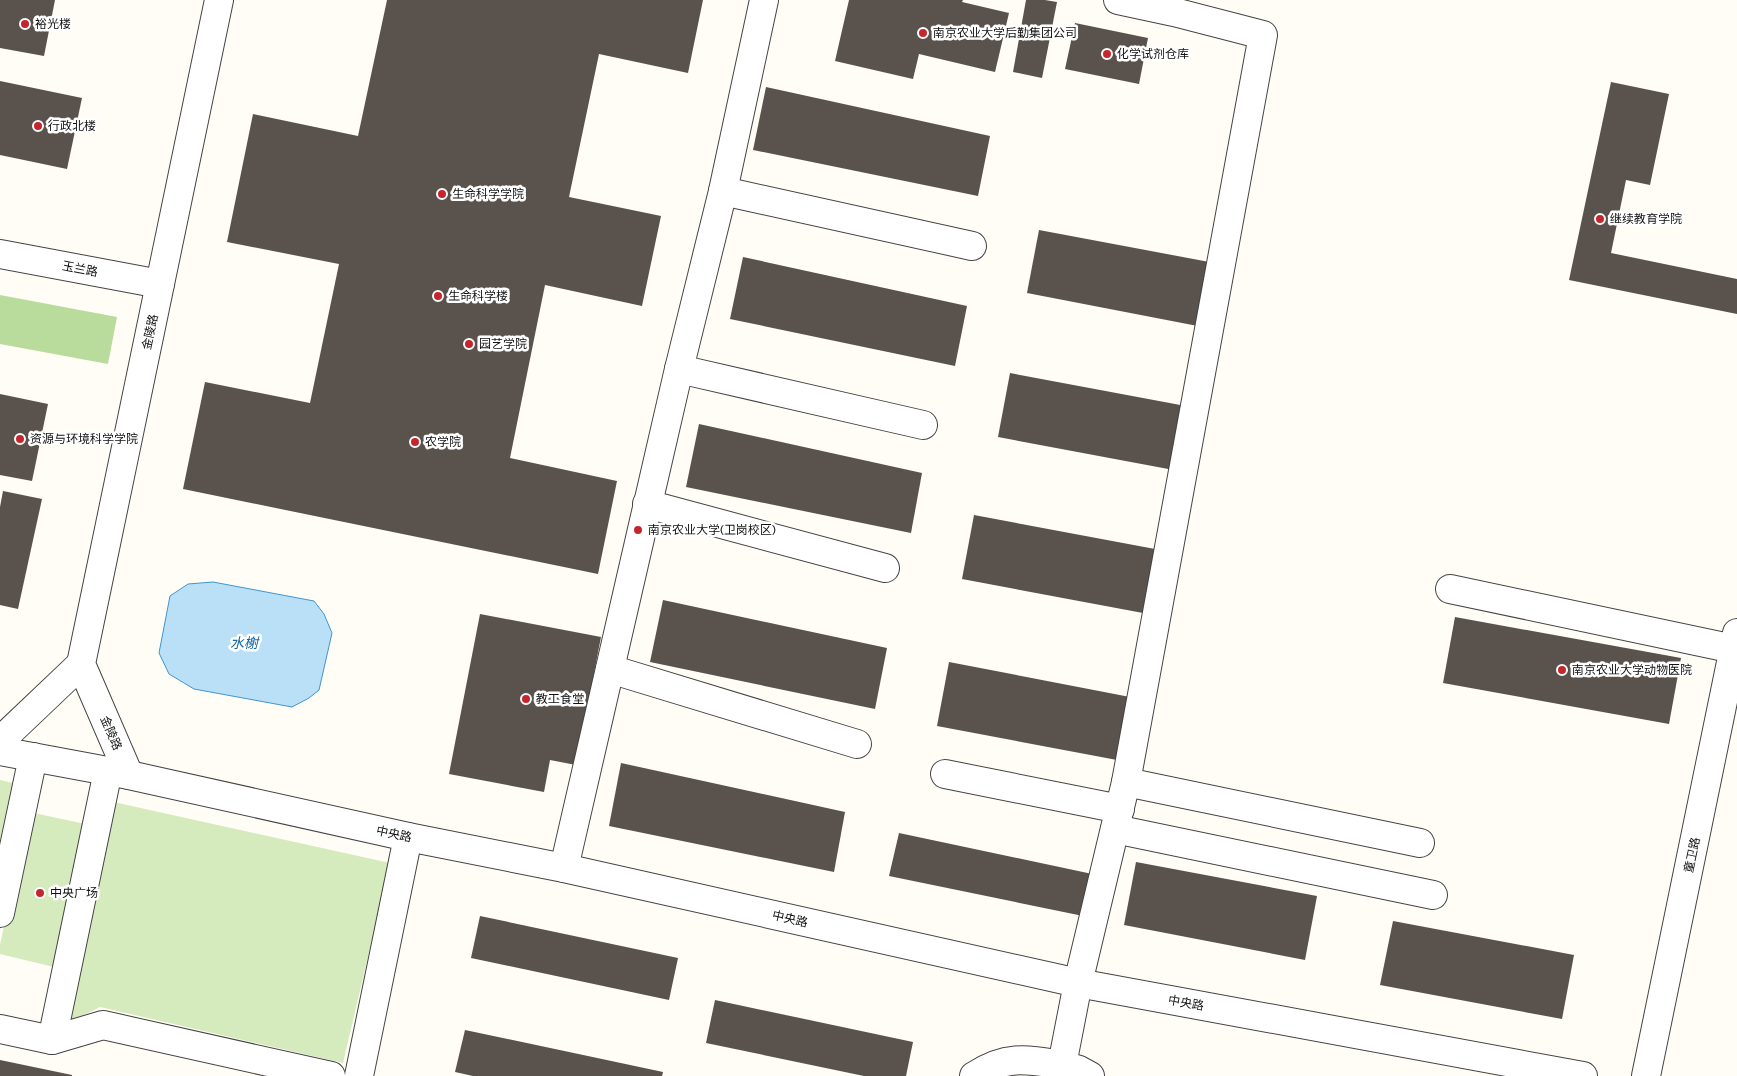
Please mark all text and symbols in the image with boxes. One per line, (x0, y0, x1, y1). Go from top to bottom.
place label: 裕光楼 (35, 17, 71, 31)
marker: 裕光楼 (19, 18, 31, 30)
place label: 南京农业大学后勤集团公司 (933, 26, 1077, 40)
marker: 南京农业大学后勤集团公司 (917, 27, 929, 39)
place label: 化学试剂仓库 (1117, 47, 1189, 61)
marker: 化学试剂仓库 (1101, 48, 1113, 60)
place label: 行政北楼 (48, 119, 96, 133)
marker: 行政北楼 (32, 120, 44, 132)
place label: 生命科学学院 (452, 187, 524, 201)
marker: 生命科学学院 (436, 188, 448, 200)
place label: 继续教育学院 (1610, 212, 1682, 226)
marker: 继续教育学院 (1594, 213, 1606, 225)
street label: 玉兰路 (61, 259, 99, 279)
place label: 生命科学楼 (448, 289, 508, 303)
marker: 生命科学楼 (432, 290, 444, 302)
street label: 金陵路 (139, 313, 161, 351)
place label: 园艺学院 (479, 337, 527, 351)
marker: 园艺学院 (463, 338, 475, 350)
place label: 资源与环境科学学院 (30, 432, 138, 446)
marker: 资源与环境科学学院 (14, 433, 26, 445)
place label: 农学院 (425, 435, 461, 449)
marker: 农学院 (409, 436, 421, 448)
place label: 南京农业大学(卫岗校区) (648, 523, 776, 537)
marker: 南京农业大学(卫岗校区) (632, 524, 644, 536)
water label: 水榭 (230, 635, 260, 651)
place label: 南京农业大学动物医院 (1572, 663, 1692, 677)
marker: 南京农业大学动物医院 (1556, 664, 1568, 676)
place label: 教工食堂 (536, 692, 584, 706)
marker: 教工食堂 (520, 693, 532, 705)
street label: 金陵路 (98, 714, 124, 752)
street label: 中央路 (375, 823, 413, 845)
street label: 童卫路 (1681, 836, 1703, 874)
place label: 中央广场 (50, 886, 98, 900)
marker: 中央广场 (34, 887, 46, 899)
street label: 中央路 (771, 908, 809, 930)
street label: 中央路 (1167, 993, 1205, 1013)

